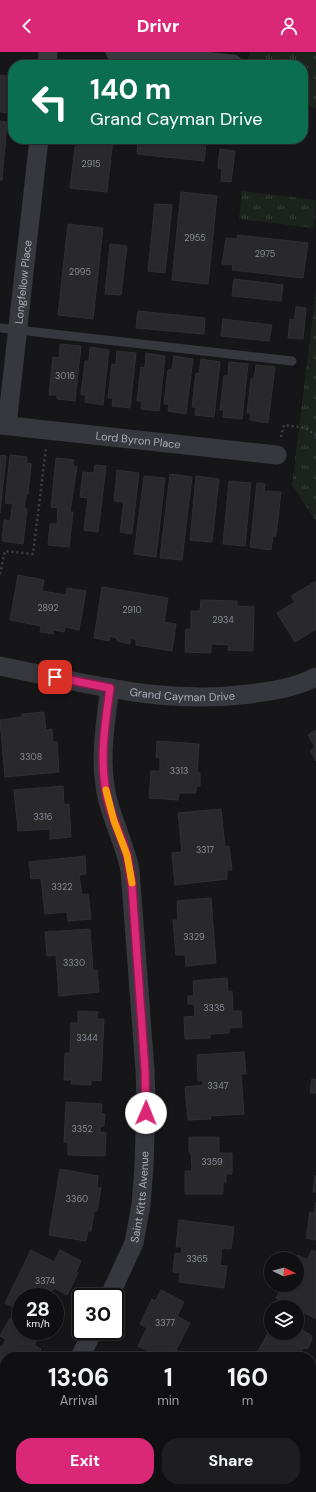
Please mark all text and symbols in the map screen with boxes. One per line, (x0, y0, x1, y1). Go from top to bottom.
text: Drivr (137, 14, 179, 38)
icon: back (16, 15, 38, 37)
icon: person (278, 15, 300, 37)
text: 140 m (90, 71, 171, 108)
icon: left (24, 76, 76, 128)
text: Grand Cayman Drive (90, 107, 263, 131)
house number: 2915 (82, 158, 100, 170)
house number: 2955 (184, 232, 206, 244)
street label: Longfellow Place (11, 239, 35, 325)
house number: 2975 (255, 248, 275, 260)
house number: 2995 (69, 266, 91, 278)
house number: 3016 (55, 370, 75, 382)
street label: Lord Byron Place (95, 428, 182, 452)
house number: 2892 (38, 602, 58, 614)
house number: 2910 (122, 604, 142, 616)
house number: 2934 (212, 614, 234, 626)
pin (38, 660, 72, 694)
icon: arrive (44, 666, 66, 688)
street label: Grand Cayman Drive (129, 685, 235, 704)
house number: 3308 (20, 751, 42, 763)
house number: 3313 (170, 765, 188, 777)
house number: 3316 (34, 811, 53, 823)
house number: 3317 (196, 844, 214, 856)
house number: 3322 (51, 881, 73, 893)
house number: 3329 (183, 931, 205, 943)
house number: 3330 (63, 957, 85, 969)
house number: 3335 (203, 1002, 225, 1014)
house number: 3344 (76, 1032, 98, 1044)
house number: 3347 (208, 1080, 229, 1092)
position arrow (125, 1092, 167, 1134)
house number: 3352 (71, 1123, 93, 1135)
street label: Saint Kitts Avenue (127, 1151, 151, 1244)
house number: 3359 (201, 1156, 223, 1168)
house number: 3360 (66, 1193, 88, 1205)
north arrow (264, 1252, 304, 1292)
map controls (264, 1252, 304, 1340)
house number: 3365 (186, 1253, 208, 1265)
house number: 3374 (35, 1275, 56, 1287)
speed limit sign: 30 (72, 1288, 124, 1340)
text: 28 (26, 1296, 50, 1322)
button: layers (264, 1300, 304, 1340)
text: km/h (26, 1317, 50, 1330)
house number: 3377 (155, 1317, 175, 1329)
text: 13:06 (48, 1362, 109, 1393)
text: 1 (164, 1362, 173, 1393)
text: 160 (227, 1362, 268, 1393)
text: Arrival (60, 1392, 98, 1409)
text: min (157, 1392, 179, 1409)
text: m (242, 1392, 253, 1409)
button: Exit (16, 1438, 154, 1484)
button: Share (162, 1438, 300, 1484)

